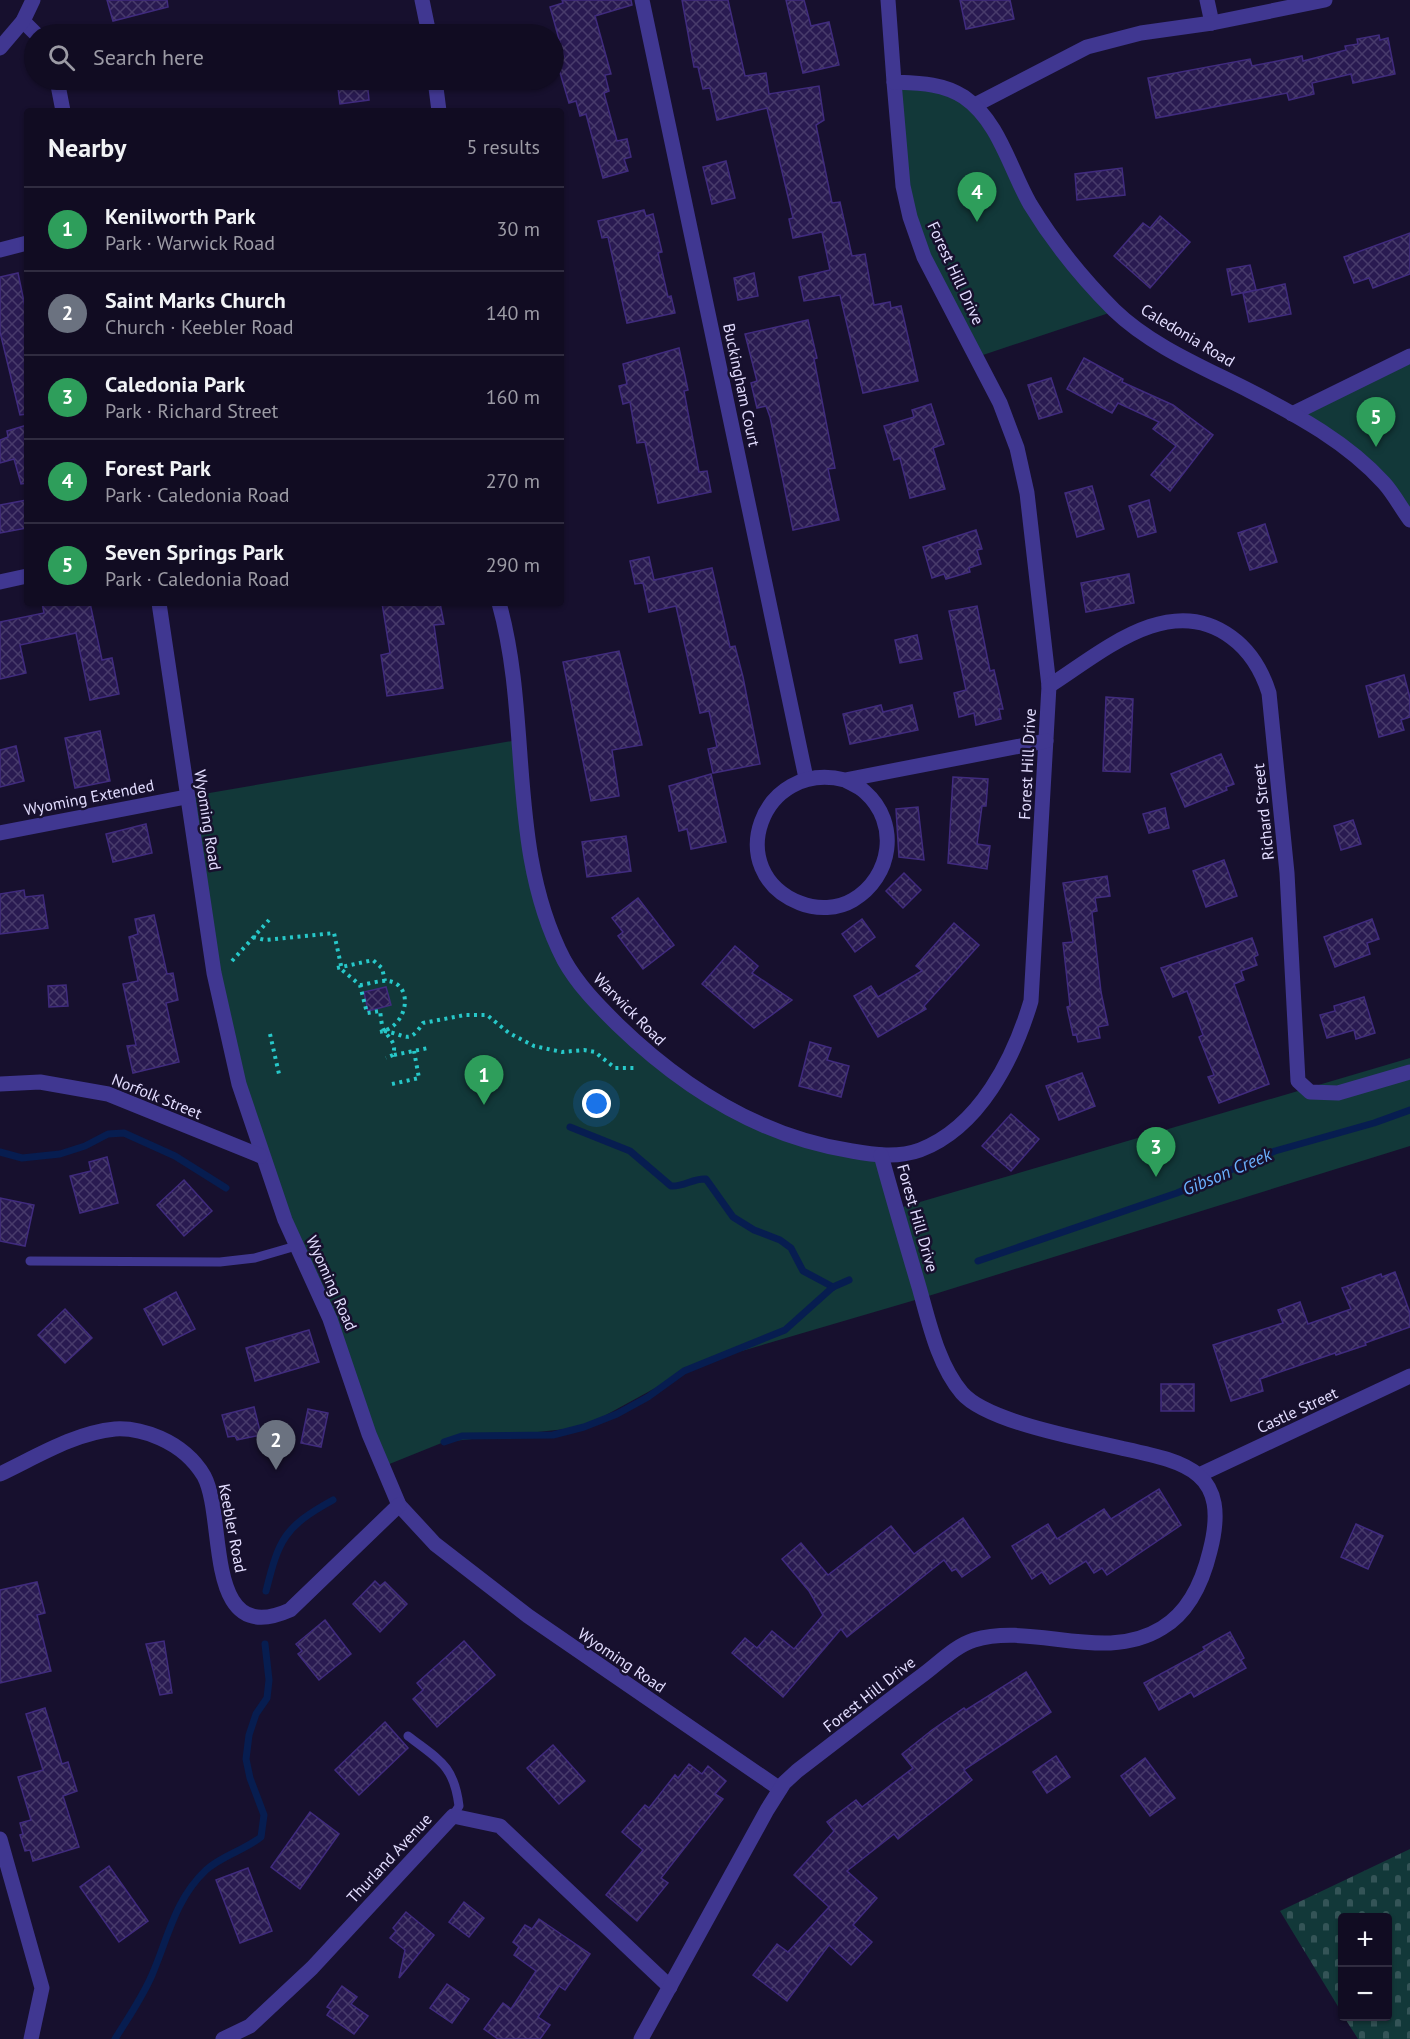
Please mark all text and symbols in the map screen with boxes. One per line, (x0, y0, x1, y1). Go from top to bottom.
search box (24, 24, 564, 90)
icon: search (45, 41, 78, 74)
text: Search here (93, 43, 204, 71)
text: Nearby (48, 131, 126, 164)
text: 5 results (467, 134, 540, 160)
pin: 4 (958, 172, 996, 222)
text: Kenilworth Park (105, 202, 256, 230)
text: 1 (62, 216, 73, 242)
text: 30 m (497, 216, 540, 242)
street label: Forest Hill Drive (923, 218, 989, 328)
text: Park · Warwick Road (105, 230, 275, 256)
text: Saint Marks Church (105, 286, 286, 314)
street label: Caledonia Road (1137, 299, 1239, 371)
text: 2 (62, 300, 73, 326)
text: 140 m (486, 300, 540, 326)
text: Church · Keebler Road (105, 314, 294, 340)
street label: Buckingham Court (719, 322, 765, 449)
text: Caledonia Park (105, 370, 245, 398)
text: 3 (62, 384, 73, 410)
text: 160 m (486, 384, 540, 410)
text: Park · Richard Street (105, 398, 278, 424)
pin: 5 (1356, 398, 1396, 447)
text: Forest Park (105, 454, 211, 482)
text: 4 (62, 468, 73, 494)
text: 270 m (486, 468, 540, 494)
text: Park · Caledonia Road (105, 482, 290, 508)
text: Seven Springs Park (105, 538, 284, 566)
text: 5 (62, 552, 73, 578)
text: 290 m (486, 552, 540, 578)
text: Park · Caledonia Road (105, 566, 290, 592)
street label: Forest Hill Drive (1014, 708, 1040, 820)
street label: Richard Street (1248, 762, 1278, 861)
street label: Wyoming Road (190, 768, 226, 872)
street label: Wyoming Extended (22, 775, 156, 819)
street label: Warwick Road (589, 968, 671, 1050)
pin: 1 (464, 1056, 504, 1105)
street label: Norfolk Street (109, 1069, 205, 1123)
your location (582, 1089, 611, 1118)
pin: 3 (1136, 1128, 1176, 1177)
water label: Gibson Creek (1179, 1142, 1276, 1201)
street label: Forest Hill Drive (893, 1162, 943, 1274)
street label: Wyoming Road (302, 1233, 362, 1333)
street label: Castle Street (1253, 1382, 1341, 1437)
pin: 2 (256, 1420, 296, 1470)
street label: Keebler Road (215, 1482, 251, 1574)
street label: Wyoming Road (574, 1623, 670, 1697)
street label: Forest Hill Drive (819, 1652, 919, 1736)
street label: Thurland Avenue (342, 1809, 436, 1907)
map controls (1338, 1913, 1392, 2021)
button: + (1338, 1913, 1392, 1967)
button: − (1338, 1967, 1392, 2021)

